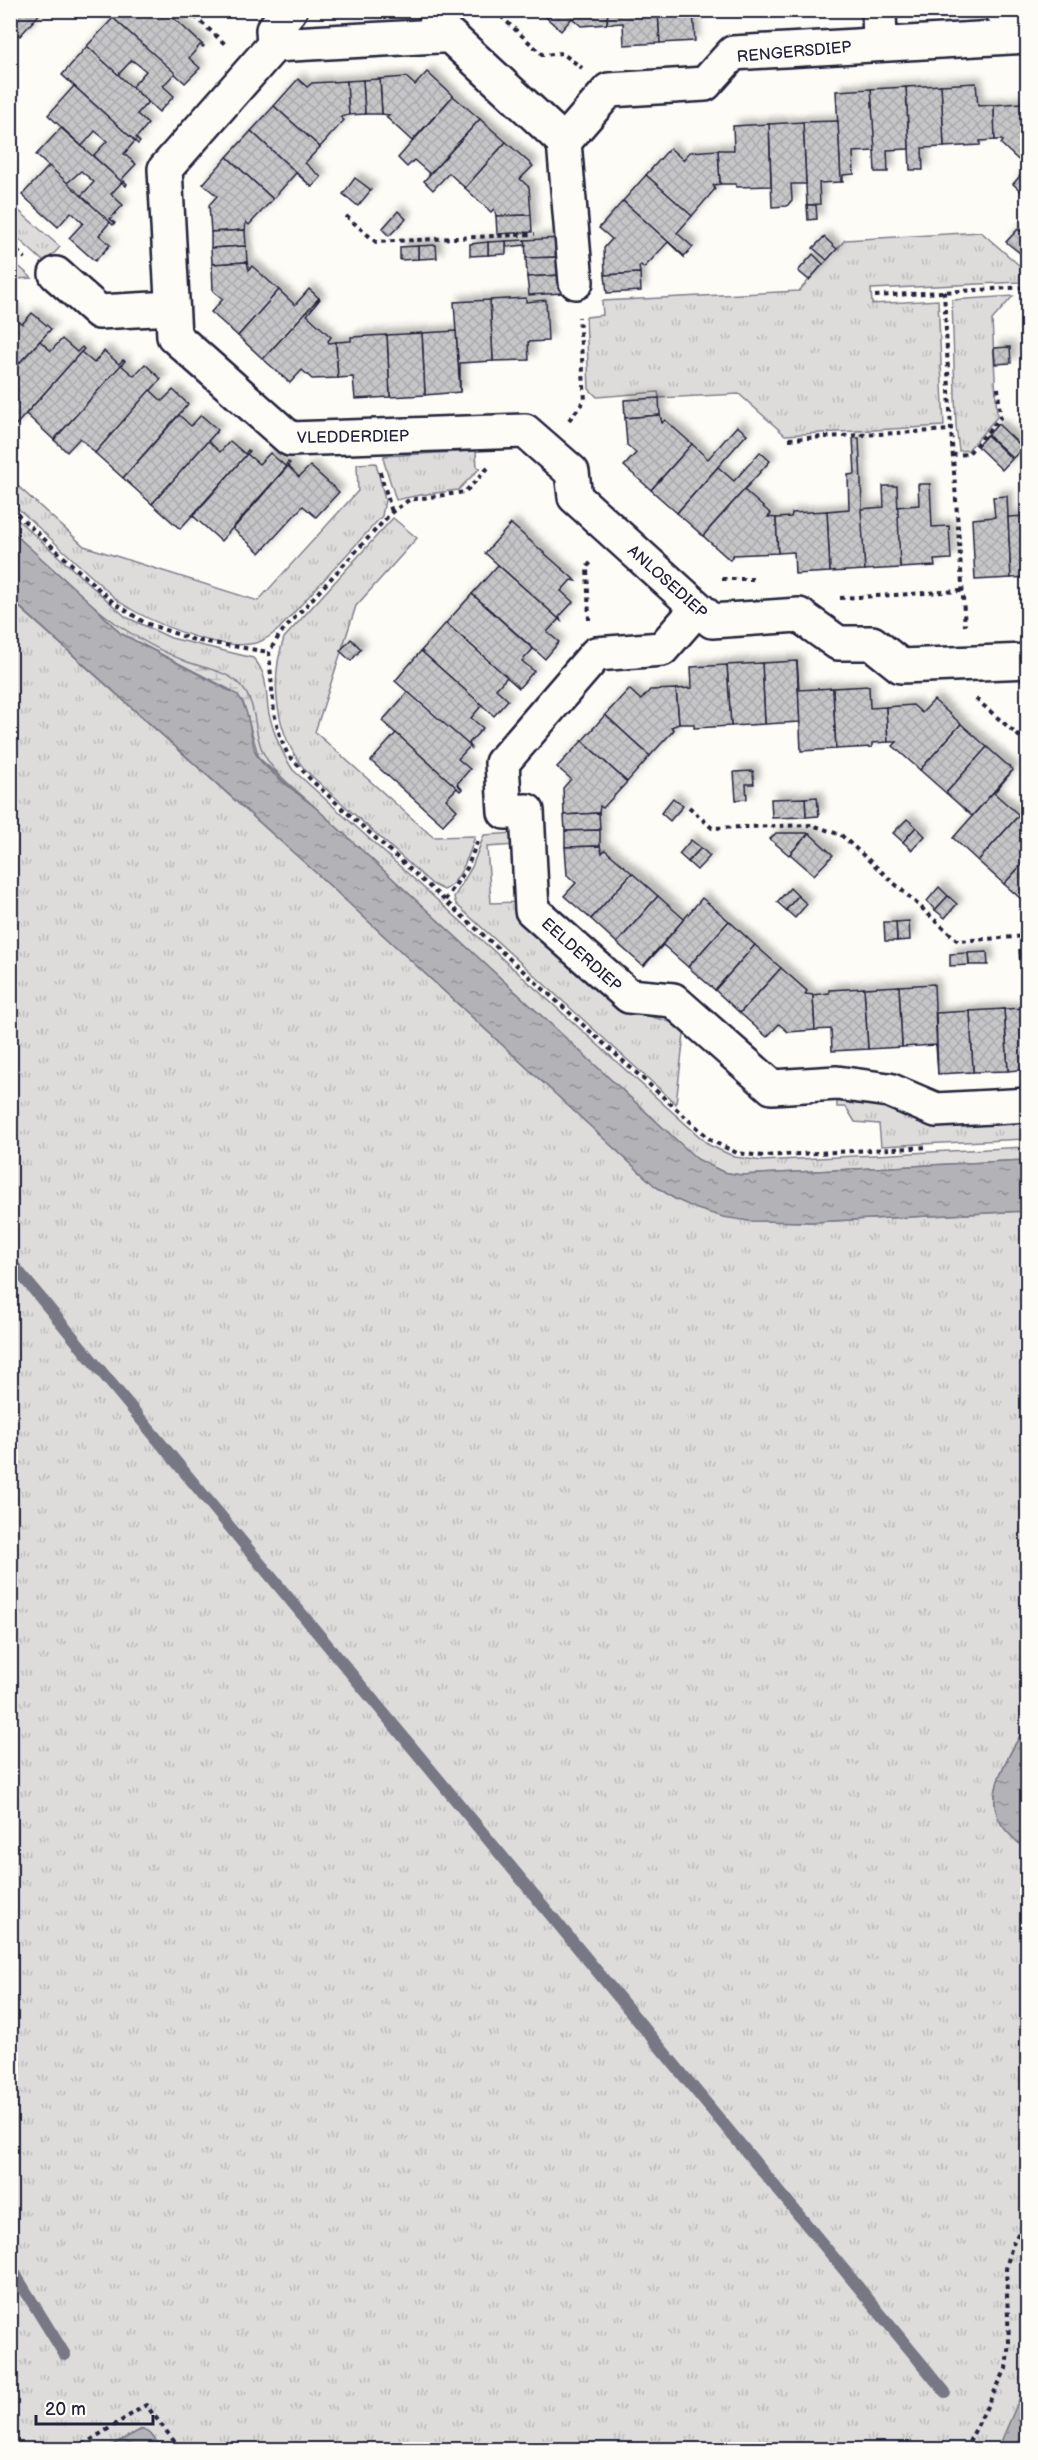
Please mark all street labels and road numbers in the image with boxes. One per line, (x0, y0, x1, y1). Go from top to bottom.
street label: RENGERSDIEP (736, 38, 852, 67)
street label: VLEDDERDIEP (297, 427, 409, 448)
street label: ANLOSEDIEP (623, 542, 711, 623)
street label: EELDERDIEP (537, 914, 625, 996)

